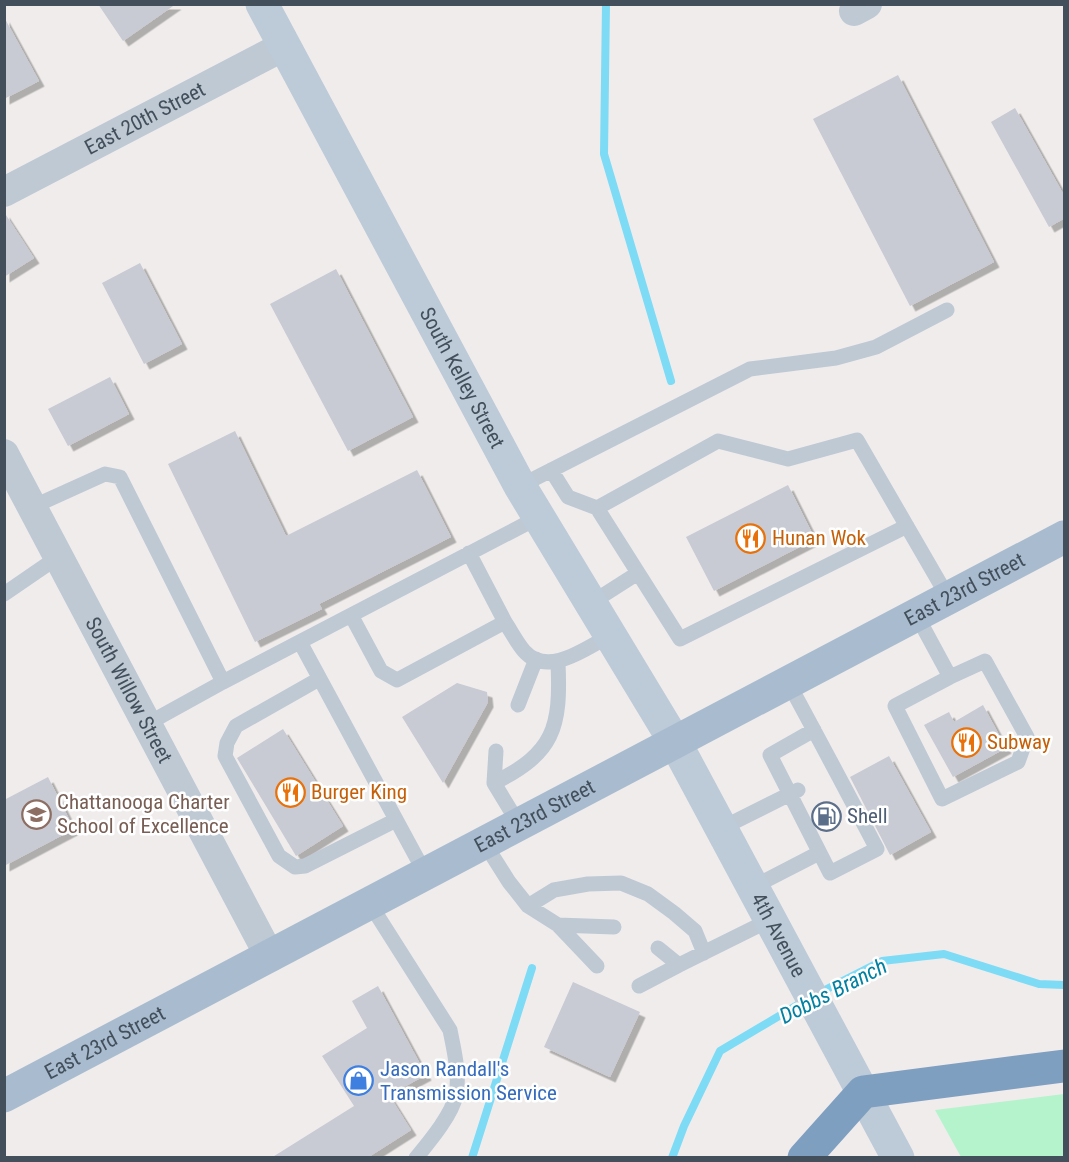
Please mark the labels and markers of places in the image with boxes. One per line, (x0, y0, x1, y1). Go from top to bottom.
restaurant icon: Hunan Wok (735, 522, 767, 554)
place label: Hunan Wok (772, 526, 867, 550)
restaurant icon: Subway (950, 726, 982, 758)
place label: Subway (987, 730, 1051, 754)
restaurant icon: Burger King (274, 776, 306, 808)
place label: Burger King (311, 780, 407, 804)
place label: Chattanooga Charter School of Excellence (57, 790, 230, 838)
school or university icon: Chattanooga Charter School of Excellence (20, 798, 52, 830)
fuel station icon: Shell (810, 800, 842, 832)
place label: Shell (847, 804, 888, 828)
place label: Jason Randall's Transmission Service (380, 1057, 557, 1105)
shop icon: Jason Randall's Transmission Service (343, 1065, 375, 1097)

